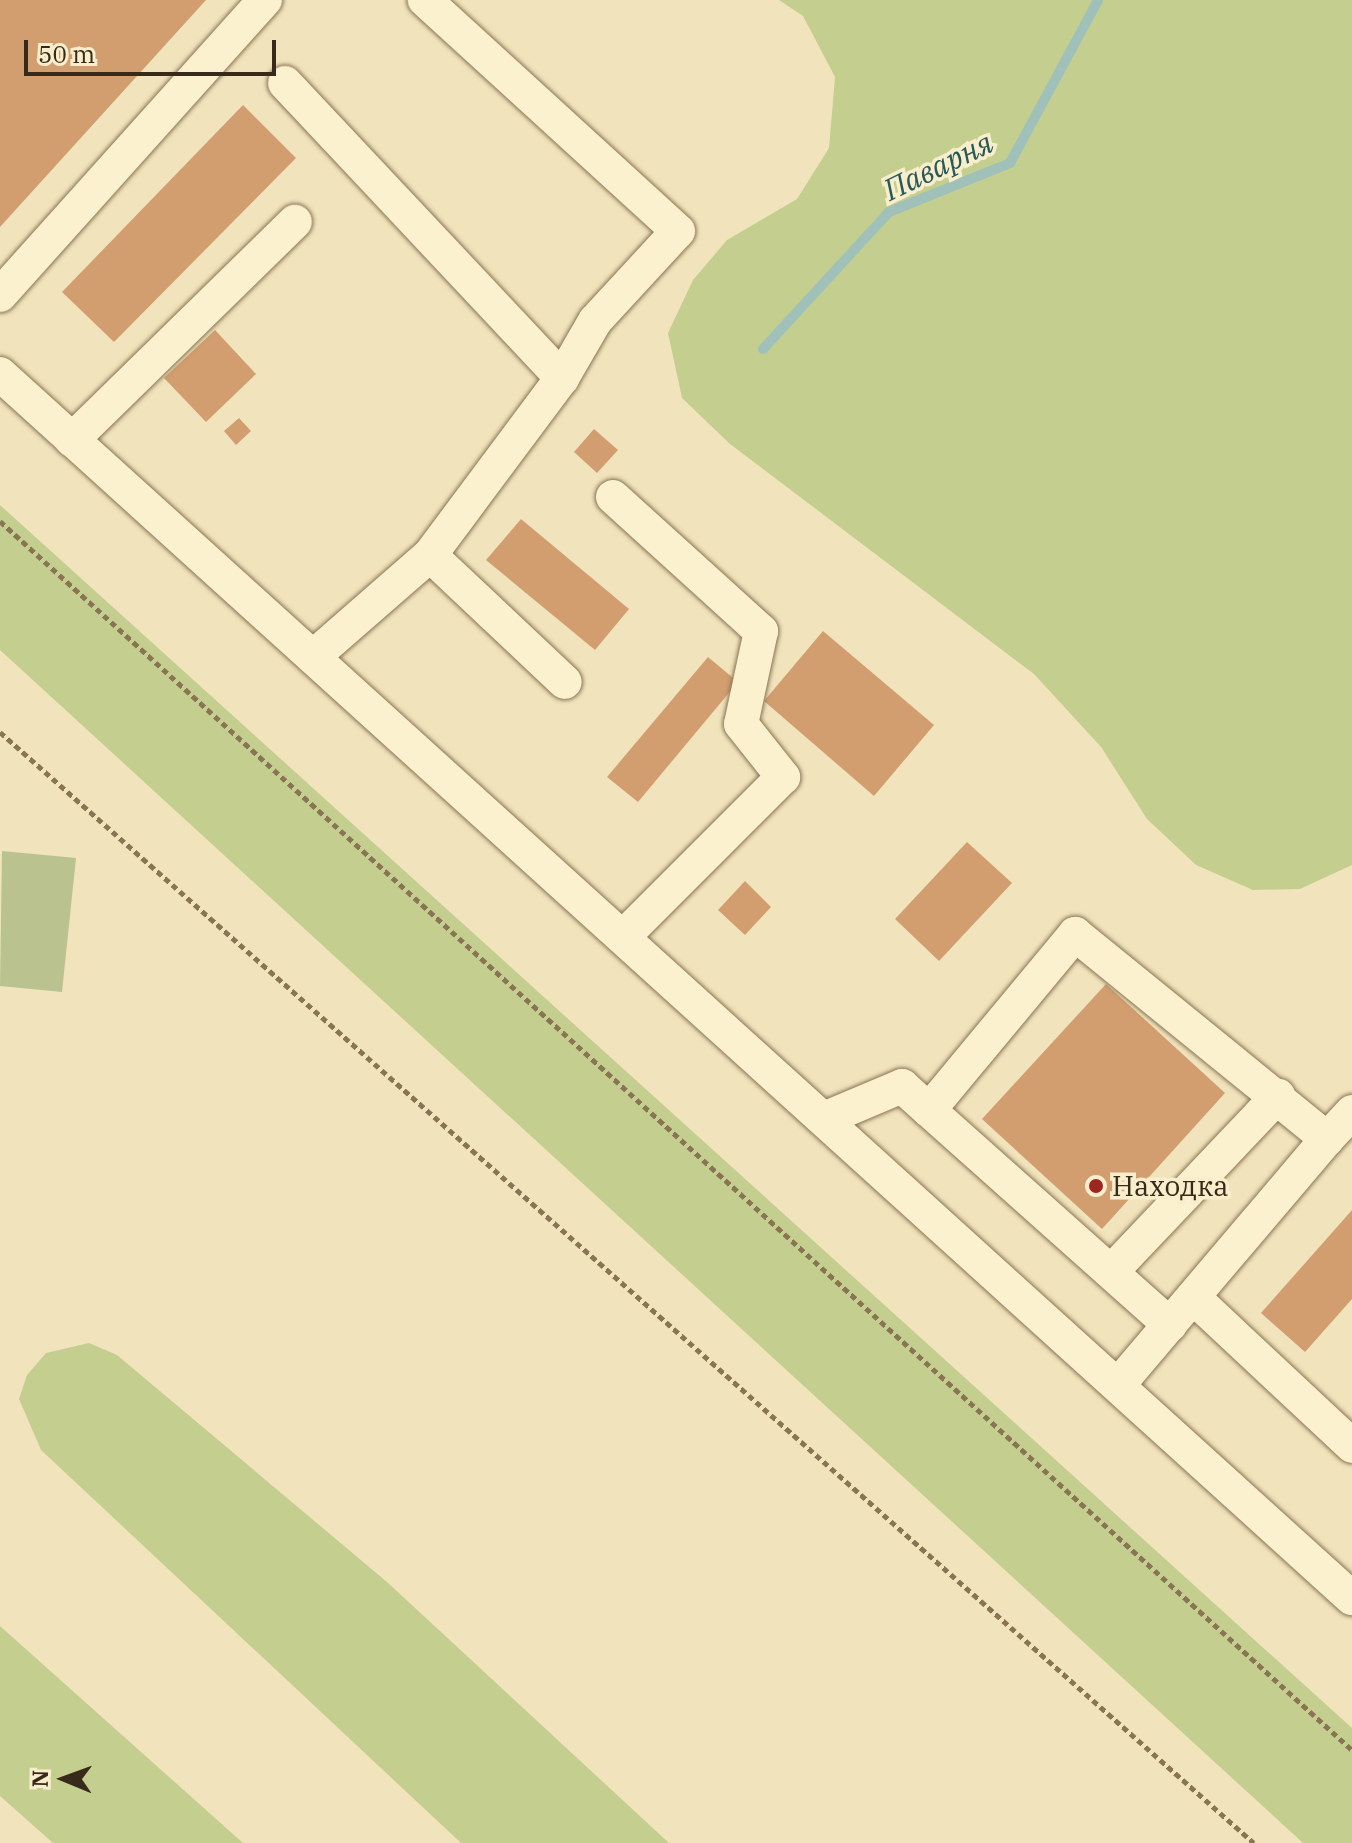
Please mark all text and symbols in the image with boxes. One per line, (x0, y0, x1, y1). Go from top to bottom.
scale bar (28, 24, 280, 74)
text: 50 m (38, 38, 95, 70)
water label: Паварня (877, 124, 999, 208)
place label: Находка (1112, 1169, 1228, 1203)
marker: Находка (1087, 1177, 1105, 1195)
north arrow (24, 1739, 104, 1819)
text: N (25, 1770, 54, 1788)

